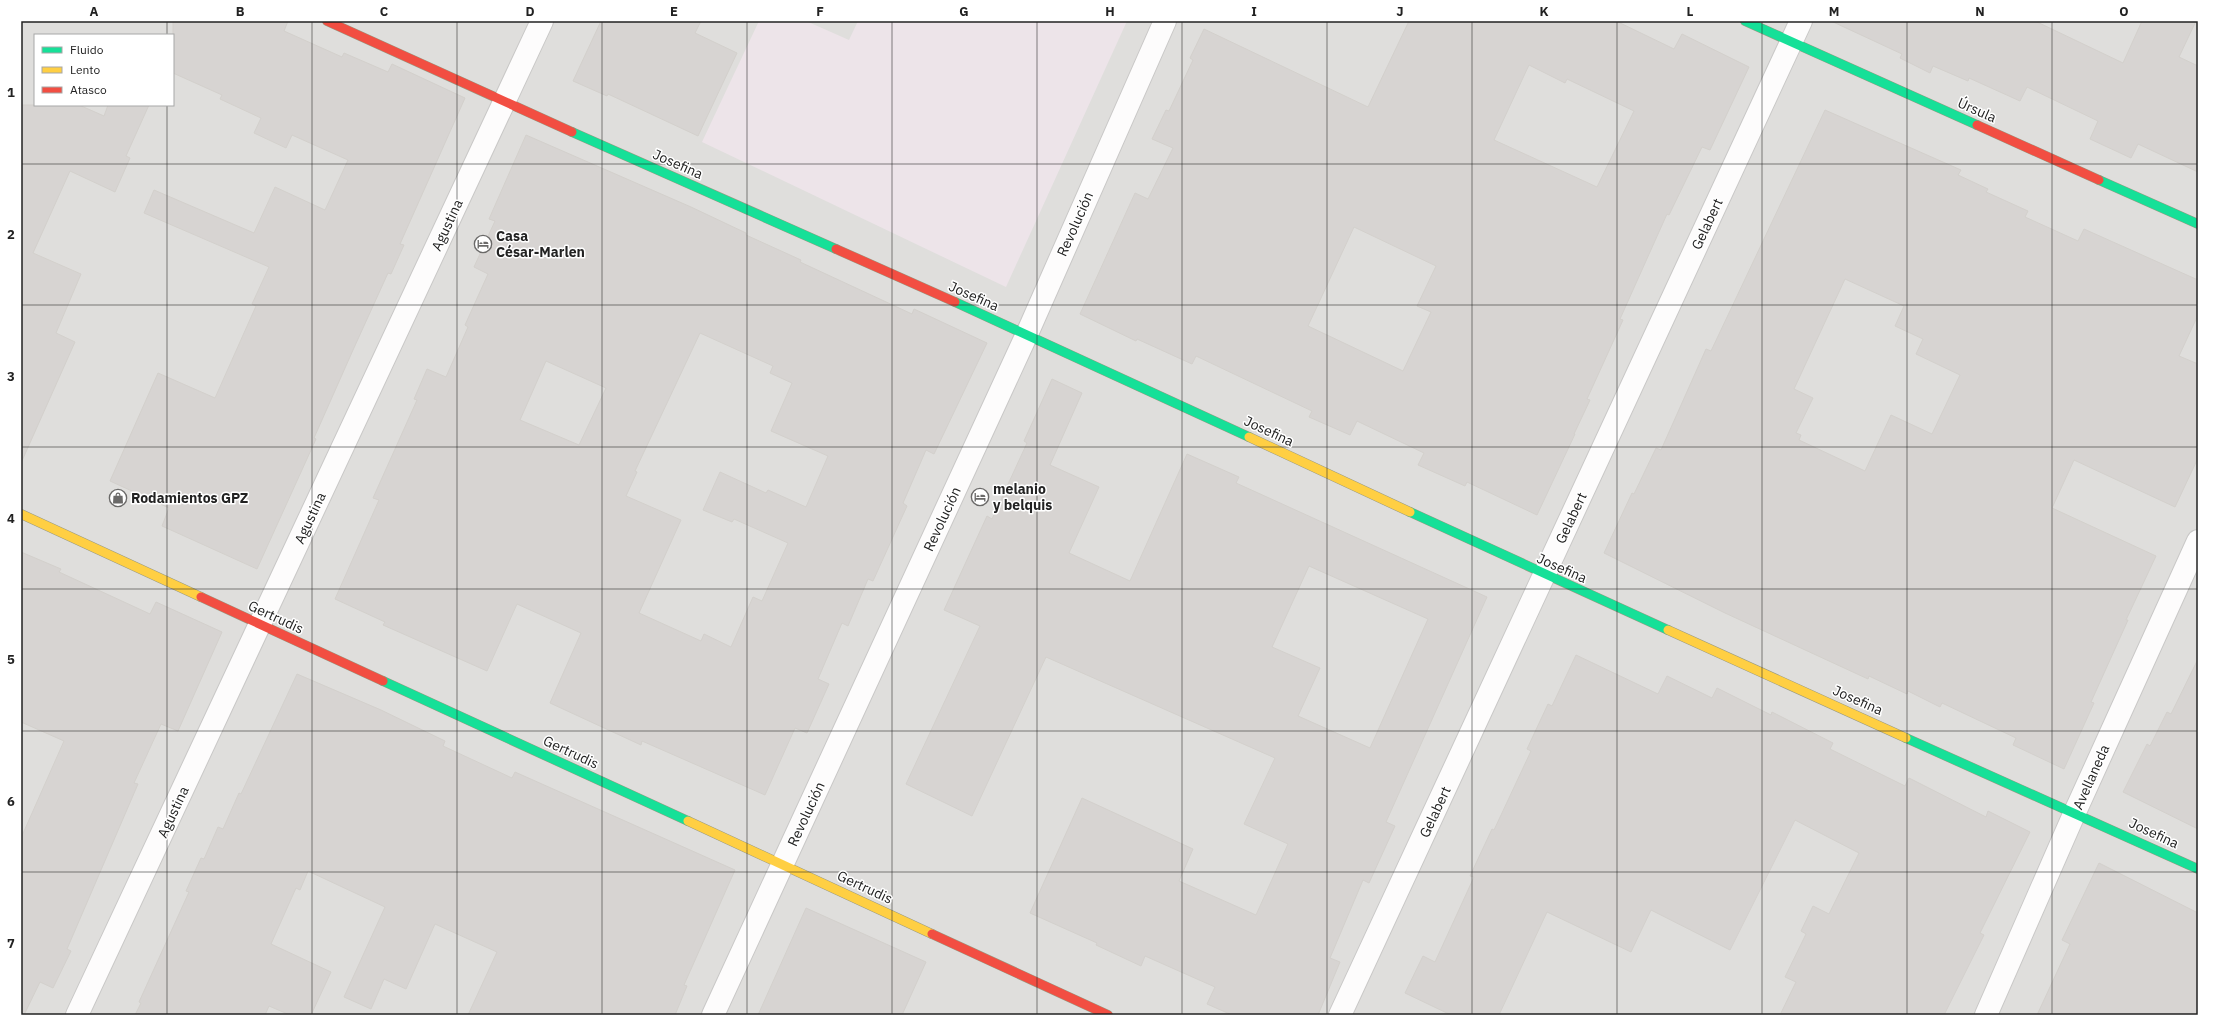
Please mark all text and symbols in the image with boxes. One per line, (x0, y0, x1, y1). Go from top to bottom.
text: A (90, 3, 99, 20)
text: B (236, 3, 245, 20)
text: C (380, 3, 389, 20)
text: D (525, 3, 535, 20)
text: E (670, 3, 678, 20)
text: F (816, 3, 824, 20)
text: G (959, 3, 969, 20)
text: H (1105, 3, 1115, 20)
text: I (1251, 3, 1257, 20)
text: J (1396, 3, 1404, 20)
text: K (1539, 3, 1549, 20)
text: L (1687, 3, 1694, 20)
text: M (1829, 3, 1839, 20)
text: N (1975, 3, 1985, 20)
text: O (2119, 3, 2129, 20)
legend (34, 34, 174, 106)
text: Fluido (70, 42, 104, 57)
text: Lento (70, 62, 100, 77)
text: Atasco (70, 82, 107, 97)
text: 1 (7, 84, 15, 101)
street label: Úrsula (1955, 93, 2000, 127)
street label: Josefina (650, 145, 706, 183)
street label: Revolución (1053, 189, 1097, 259)
street label: Gelabert (1687, 195, 1727, 253)
street label: Agustina (427, 196, 467, 254)
text: 2 (7, 226, 15, 243)
place label: Casa César-Marlen (496, 227, 585, 261)
hotel icon: Casa César-Marlen (473, 234, 493, 254)
street label: Josefina (946, 277, 1002, 315)
text: 3 (7, 368, 15, 385)
street label: Josefina (1241, 412, 1297, 451)
place label: melanio y belquis (993, 480, 1052, 514)
street label: Revolución (919, 484, 965, 554)
hotel icon: melanio y belquis (970, 487, 990, 507)
shop icon: Rodamientos GPZ (108, 488, 128, 508)
place label: Rodamientos GPZ (131, 489, 248, 507)
street label: Agustina (290, 489, 330, 547)
street label: Gelabert (1551, 489, 1591, 547)
text: 4 (7, 510, 15, 527)
street label: Josefina (1534, 549, 1590, 587)
street label: Gertrudis (245, 596, 307, 638)
text: 5 (7, 651, 15, 668)
street label: Josefina (1830, 681, 1886, 719)
street label: Gertrudis (540, 731, 602, 773)
street label: Avellaneda (2069, 741, 2114, 812)
street label: Revolución (783, 779, 829, 849)
street label: Agustina (153, 783, 193, 841)
street label: Gelabert (1415, 783, 1455, 841)
text: 6 (7, 793, 15, 810)
street label: Josefina (2126, 814, 2182, 853)
street label: Gertrudis (834, 866, 896, 908)
text: 7 (7, 935, 15, 952)

